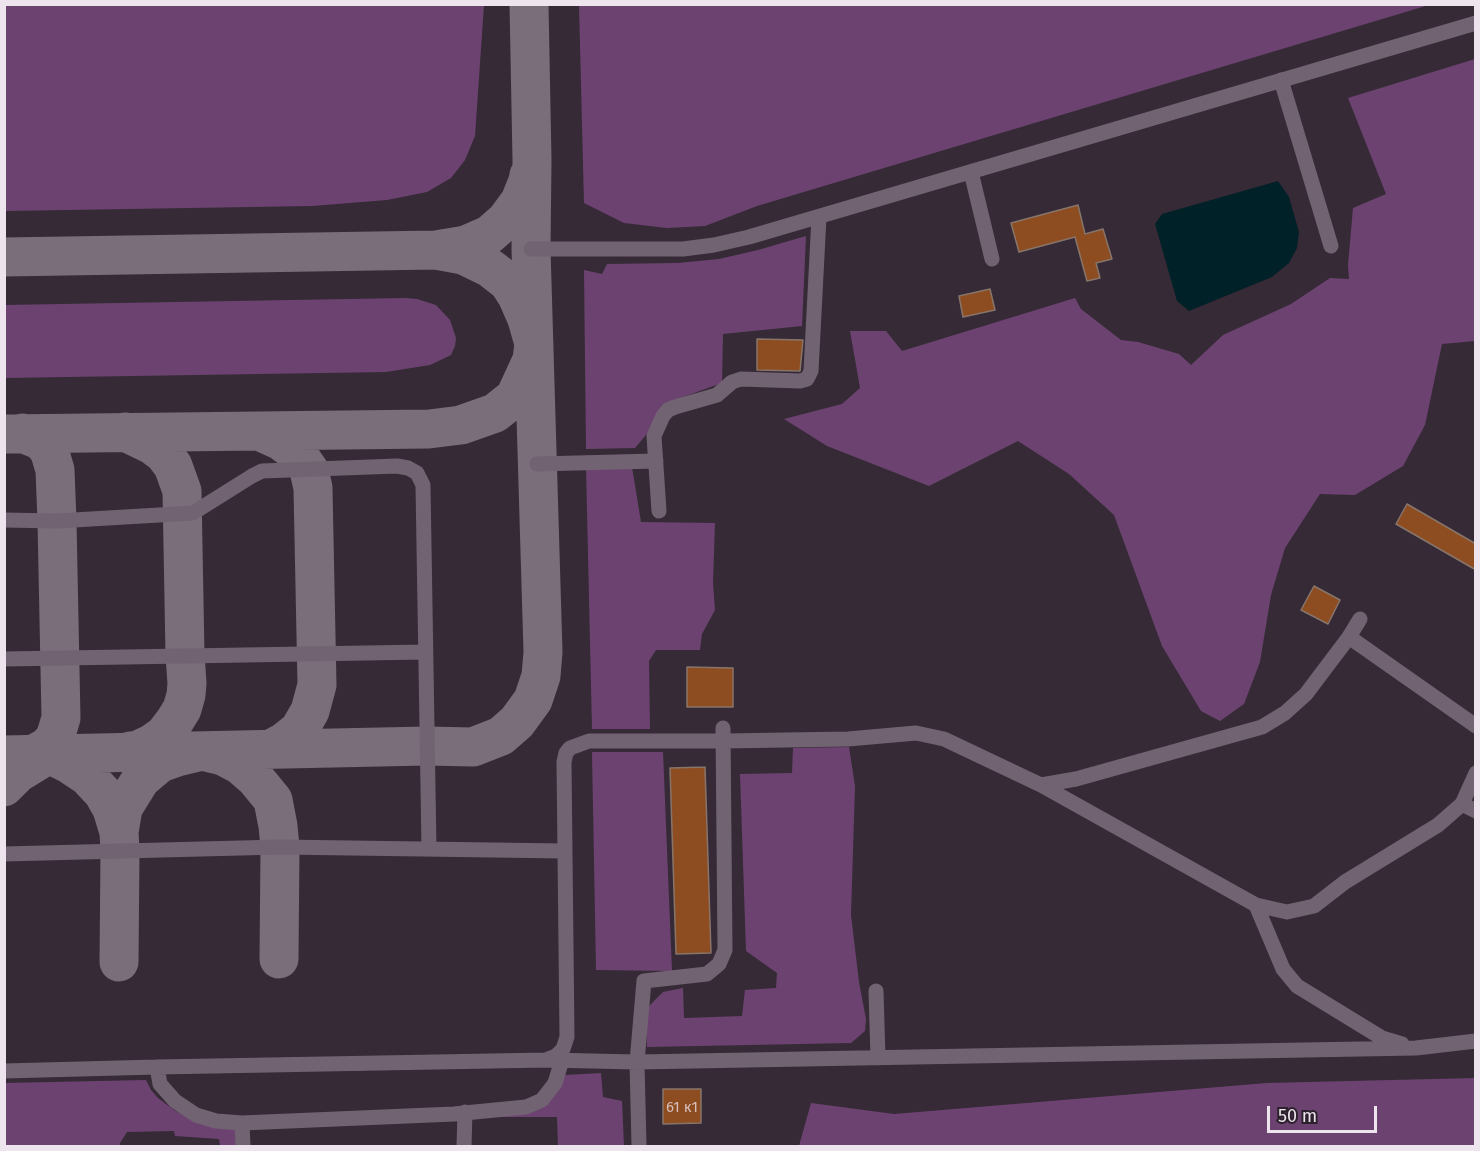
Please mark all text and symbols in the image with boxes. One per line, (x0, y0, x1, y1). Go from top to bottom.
scale bar (1270, 1094, 1380, 1132)
house number: 61 к1 (666, 1099, 698, 1117)
text: 50 m (1278, 1105, 1317, 1127)

